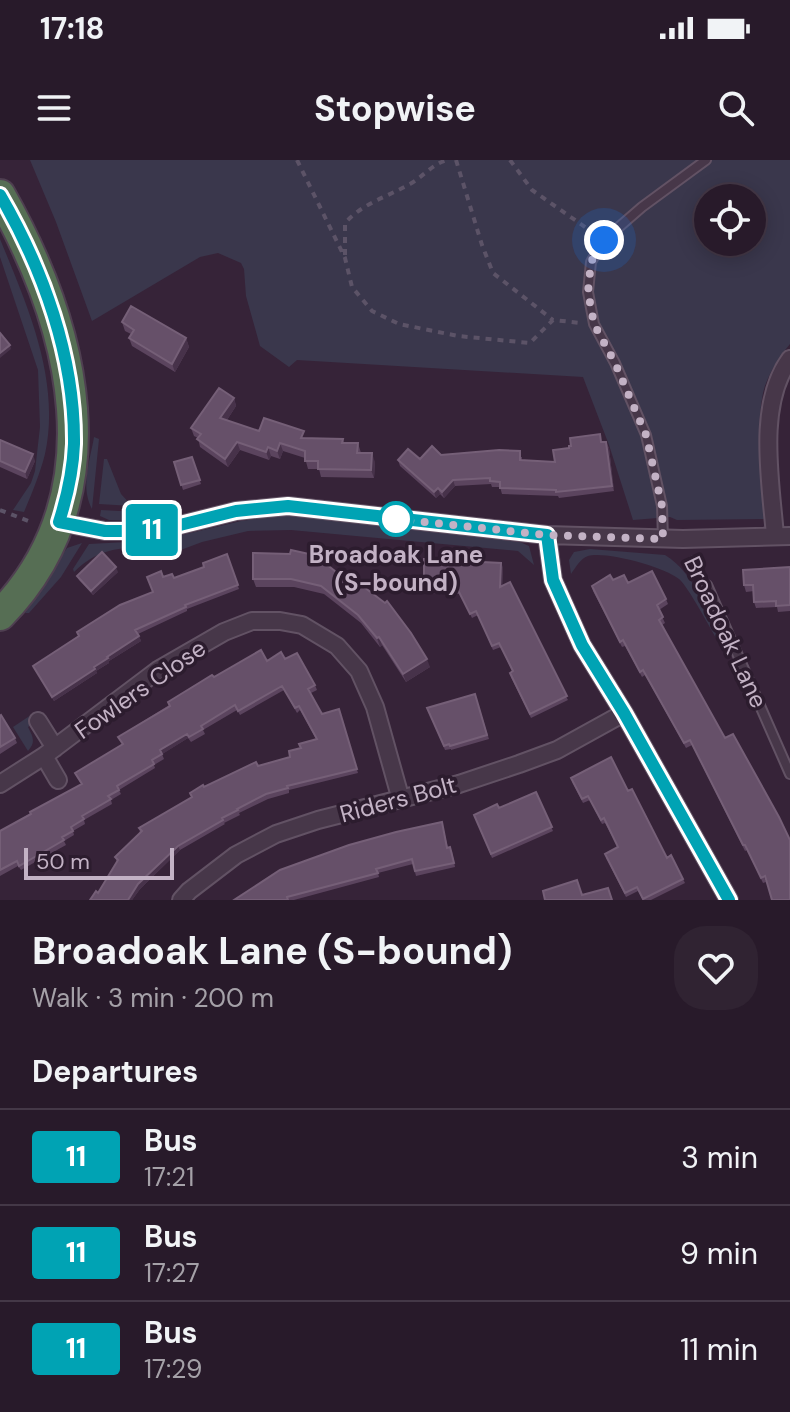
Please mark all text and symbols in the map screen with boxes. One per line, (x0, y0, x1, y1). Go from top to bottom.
text: 17:18 (40, 9, 105, 48)
text: Stopwise (314, 85, 476, 132)
icon: menu (32, 86, 76, 130)
icon: search (714, 86, 758, 130)
map controls (694, 184, 766, 256)
button: locate (694, 184, 766, 256)
your location (584, 220, 624, 260)
marker: Broadoak Lane (S-bound) (379, 502, 413, 536)
line badge: 11 (116, 504, 188, 556)
text: 11 (142, 511, 162, 548)
place label: Broadoak Lane (S-bound) (309, 539, 483, 598)
street label: Broadoak Lane (677, 551, 775, 713)
street label: Fowlers Close (68, 632, 212, 746)
street label: Riders Bolt (336, 769, 460, 829)
scale bar (24, 844, 174, 880)
text: 50 m (36, 847, 90, 876)
text: Broadoak Lane (S-bound) (32, 926, 512, 976)
button: heart (674, 926, 758, 1010)
text: Walk · 3 min · 200 m (32, 981, 274, 1015)
text: Departures (32, 1052, 198, 1091)
text: Bus (144, 1121, 198, 1160)
text: 11 (66, 1138, 86, 1175)
text: 3 min (681, 1138, 758, 1177)
text: 17:21 (144, 1160, 194, 1194)
text: Bus (144, 1217, 198, 1256)
text: 11 (66, 1234, 86, 1271)
text: 9 min (680, 1234, 758, 1273)
text: 17:27 (144, 1256, 200, 1290)
text: Bus (144, 1313, 198, 1352)
text: 11 (66, 1330, 86, 1367)
text: 11 min (680, 1330, 758, 1369)
text: 17:29 (144, 1352, 202, 1386)

